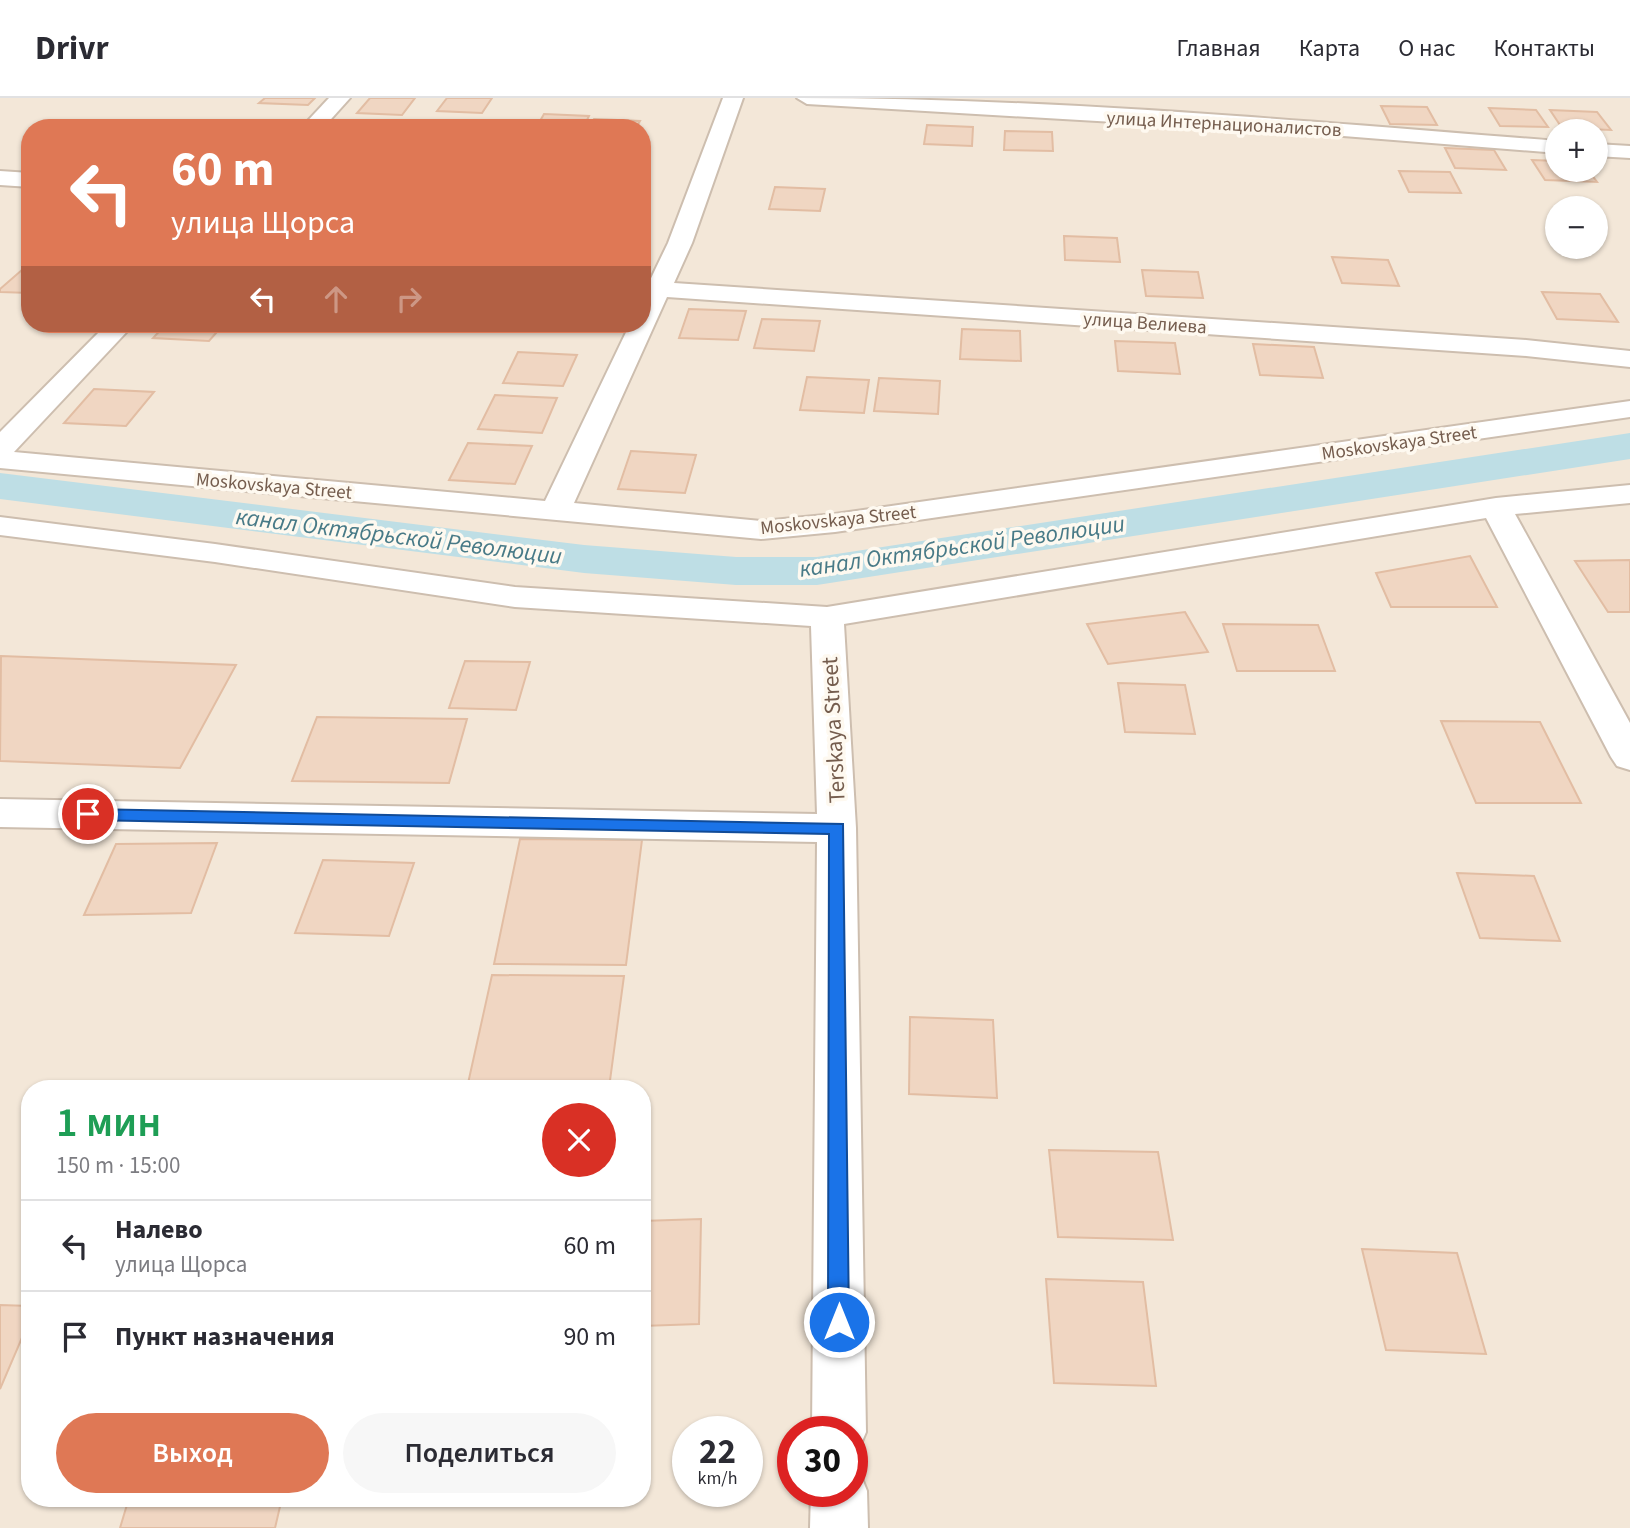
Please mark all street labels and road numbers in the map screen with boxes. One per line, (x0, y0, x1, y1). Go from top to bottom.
street label: улица Интернационалистов (1106, 105, 1342, 144)
street label: улица Велиева (1082, 306, 1208, 341)
street label: Moskovskaya Street (1320, 419, 1479, 468)
street label: Moskovskaya Street (195, 466, 354, 507)
street label: Moskovskaya Street (759, 499, 918, 542)
street label: Terskaya Street (813, 656, 854, 804)

